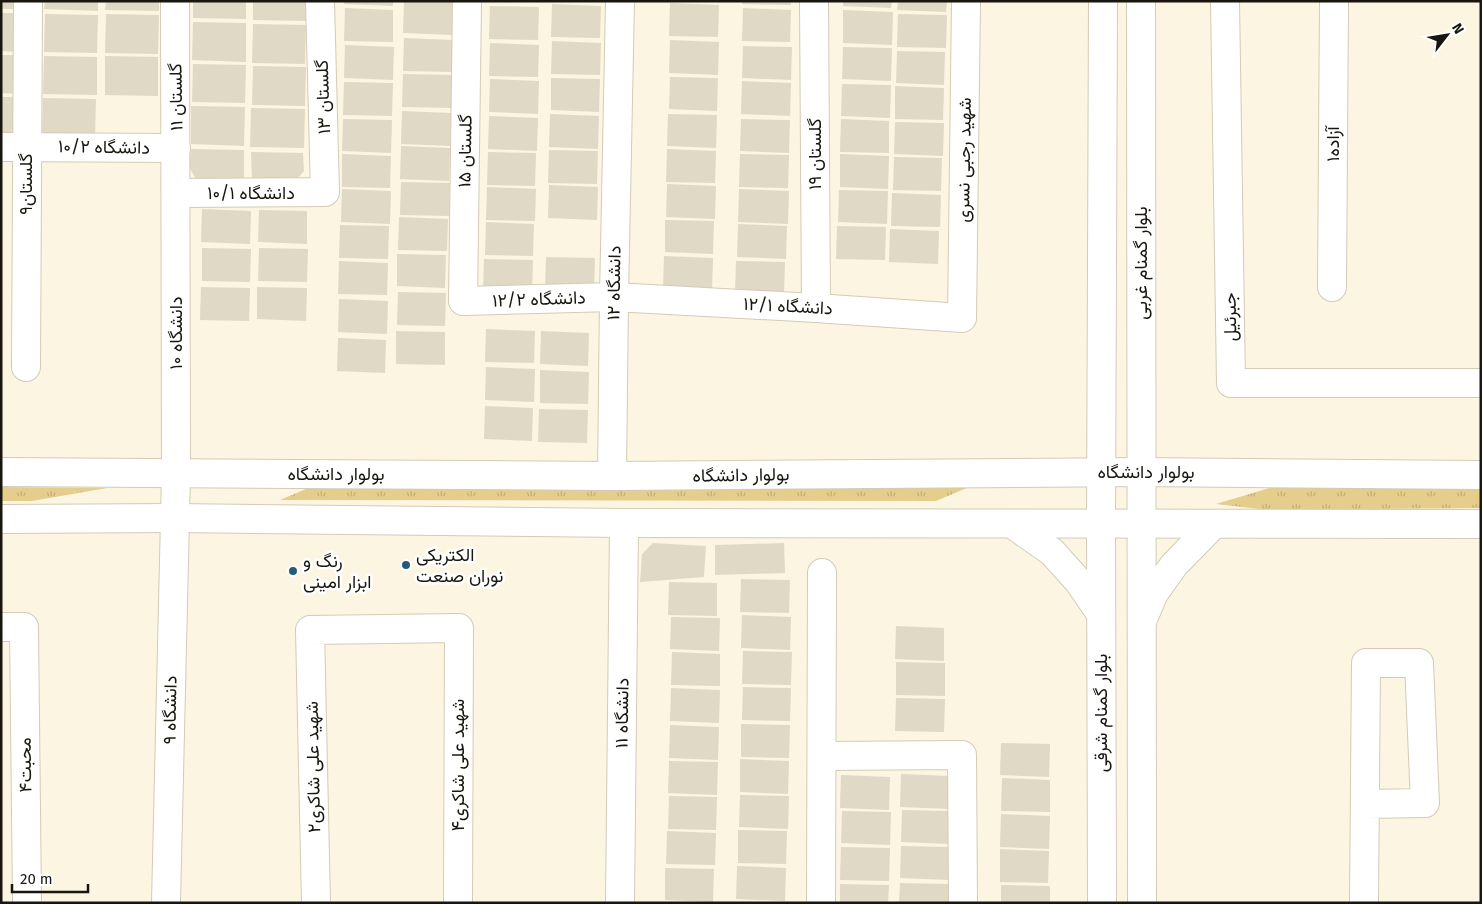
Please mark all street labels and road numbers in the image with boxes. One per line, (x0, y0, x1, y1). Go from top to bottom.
street label: گلستان ۱۳ (311, 59, 335, 135)
street label: گلستان ۱۱ (164, 63, 188, 131)
street label: شهید رجبی نسری (952, 97, 976, 223)
street label: گلستان ۱۵ (453, 114, 477, 188)
street label: گلستان ۱۹ (804, 118, 826, 190)
street label: آزاده۱ (1322, 124, 1344, 162)
street label: دانشگاه ۱۰/۲ (58, 135, 150, 159)
street label: گلستان۹ (15, 153, 37, 215)
street label: دانشگاه ۱۰/۱ (207, 182, 295, 204)
street label: بلوار گمنام غربی (1130, 206, 1153, 320)
street label: دانشگاه ۱۲ (602, 245, 626, 321)
street label: دانشگاه ۱۲/۲ (492, 286, 586, 312)
street label: جبرئیل (1219, 292, 1241, 342)
street label: دانشگاه ۱۲/۱ (743, 293, 833, 319)
street label: دانشگاه ۱۰ (165, 297, 187, 369)
street label: بولوار دانشگاه (1097, 461, 1195, 483)
street label: بولوار دانشگاه (287, 463, 385, 485)
street label: بولوار دانشگاه (692, 463, 790, 487)
street label: بلوار گمنام شرقی (1090, 654, 1113, 772)
street label: دانشگاه ۹ (158, 675, 182, 745)
street label: دانشگاه ۱۱ (610, 678, 634, 748)
street label: شهید علی شاکری۴ (447, 699, 469, 831)
street label: شهید علی شاکری۲ (301, 701, 325, 833)
street label: محبت۴ (14, 737, 36, 793)

